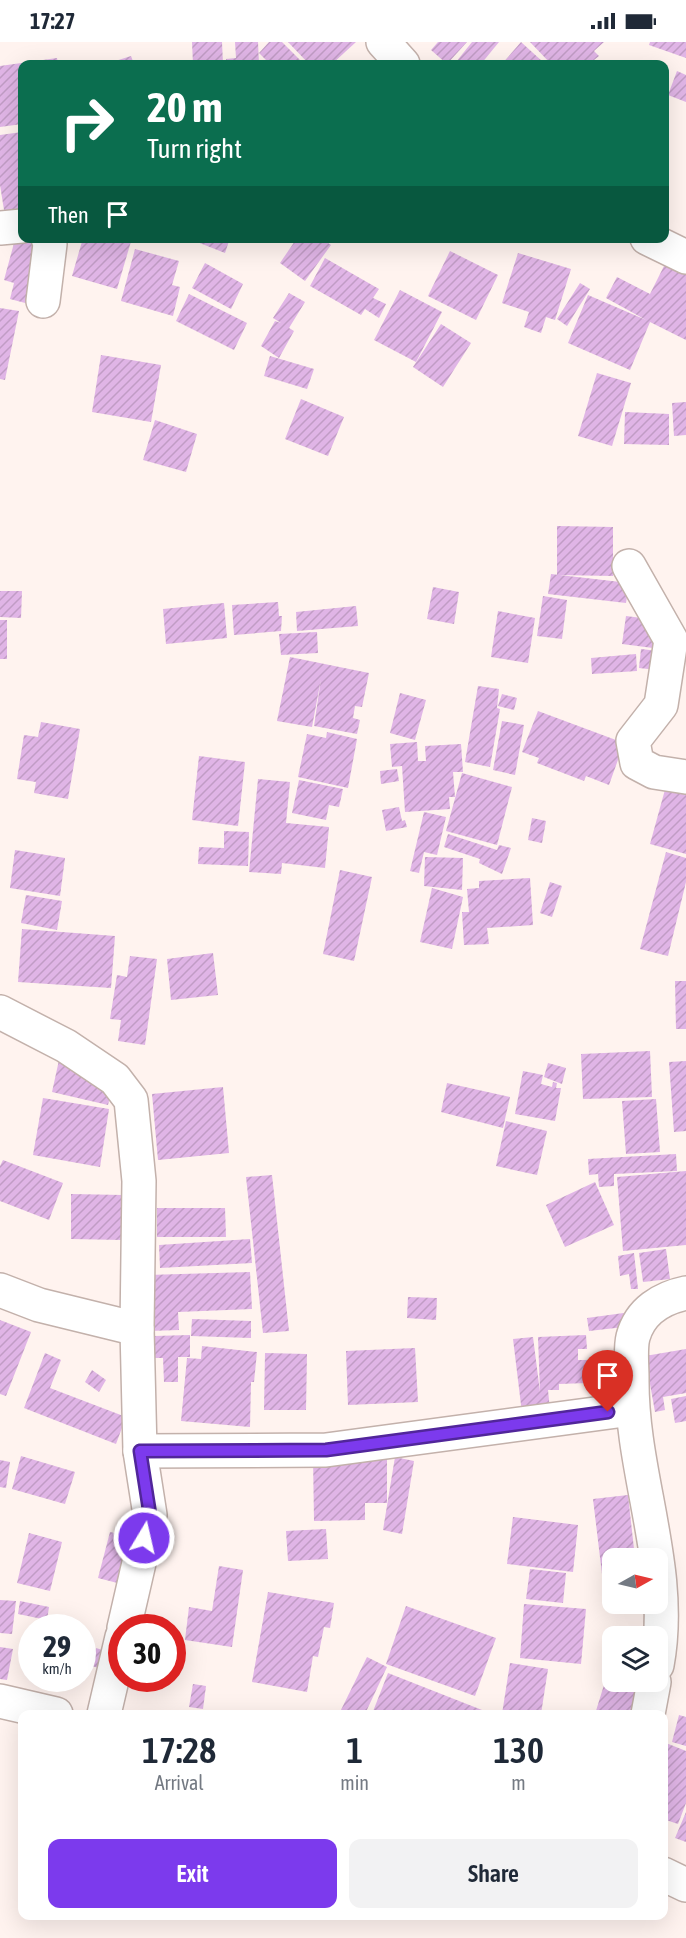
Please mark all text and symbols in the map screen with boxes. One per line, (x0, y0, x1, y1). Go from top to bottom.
text: 17:27 (30, 8, 75, 34)
text: 20 m (147, 83, 222, 131)
icon: right (48, 84, 126, 162)
text: Turn right (147, 133, 242, 164)
icon: arrive (101, 198, 134, 231)
text: Then (48, 202, 89, 228)
pin (582, 1350, 633, 1412)
icon: arrive (591, 1359, 624, 1392)
position arrow (112, 1506, 176, 1570)
north arrow (602, 1548, 668, 1614)
map controls (602, 1548, 668, 1692)
speed limit sign: 30 (108, 1614, 186, 1692)
button: layers (602, 1626, 668, 1692)
text: 29 (43, 1629, 71, 1663)
text: km/h (42, 1660, 72, 1677)
text: 17:28 (142, 1729, 216, 1771)
text: 1 (346, 1729, 363, 1771)
text: 130 (493, 1729, 544, 1771)
text: Arrival (155, 1771, 204, 1794)
text: min (340, 1771, 369, 1794)
text: m (511, 1771, 526, 1794)
button: Exit (48, 1839, 337, 1908)
button: Share (349, 1839, 638, 1908)

